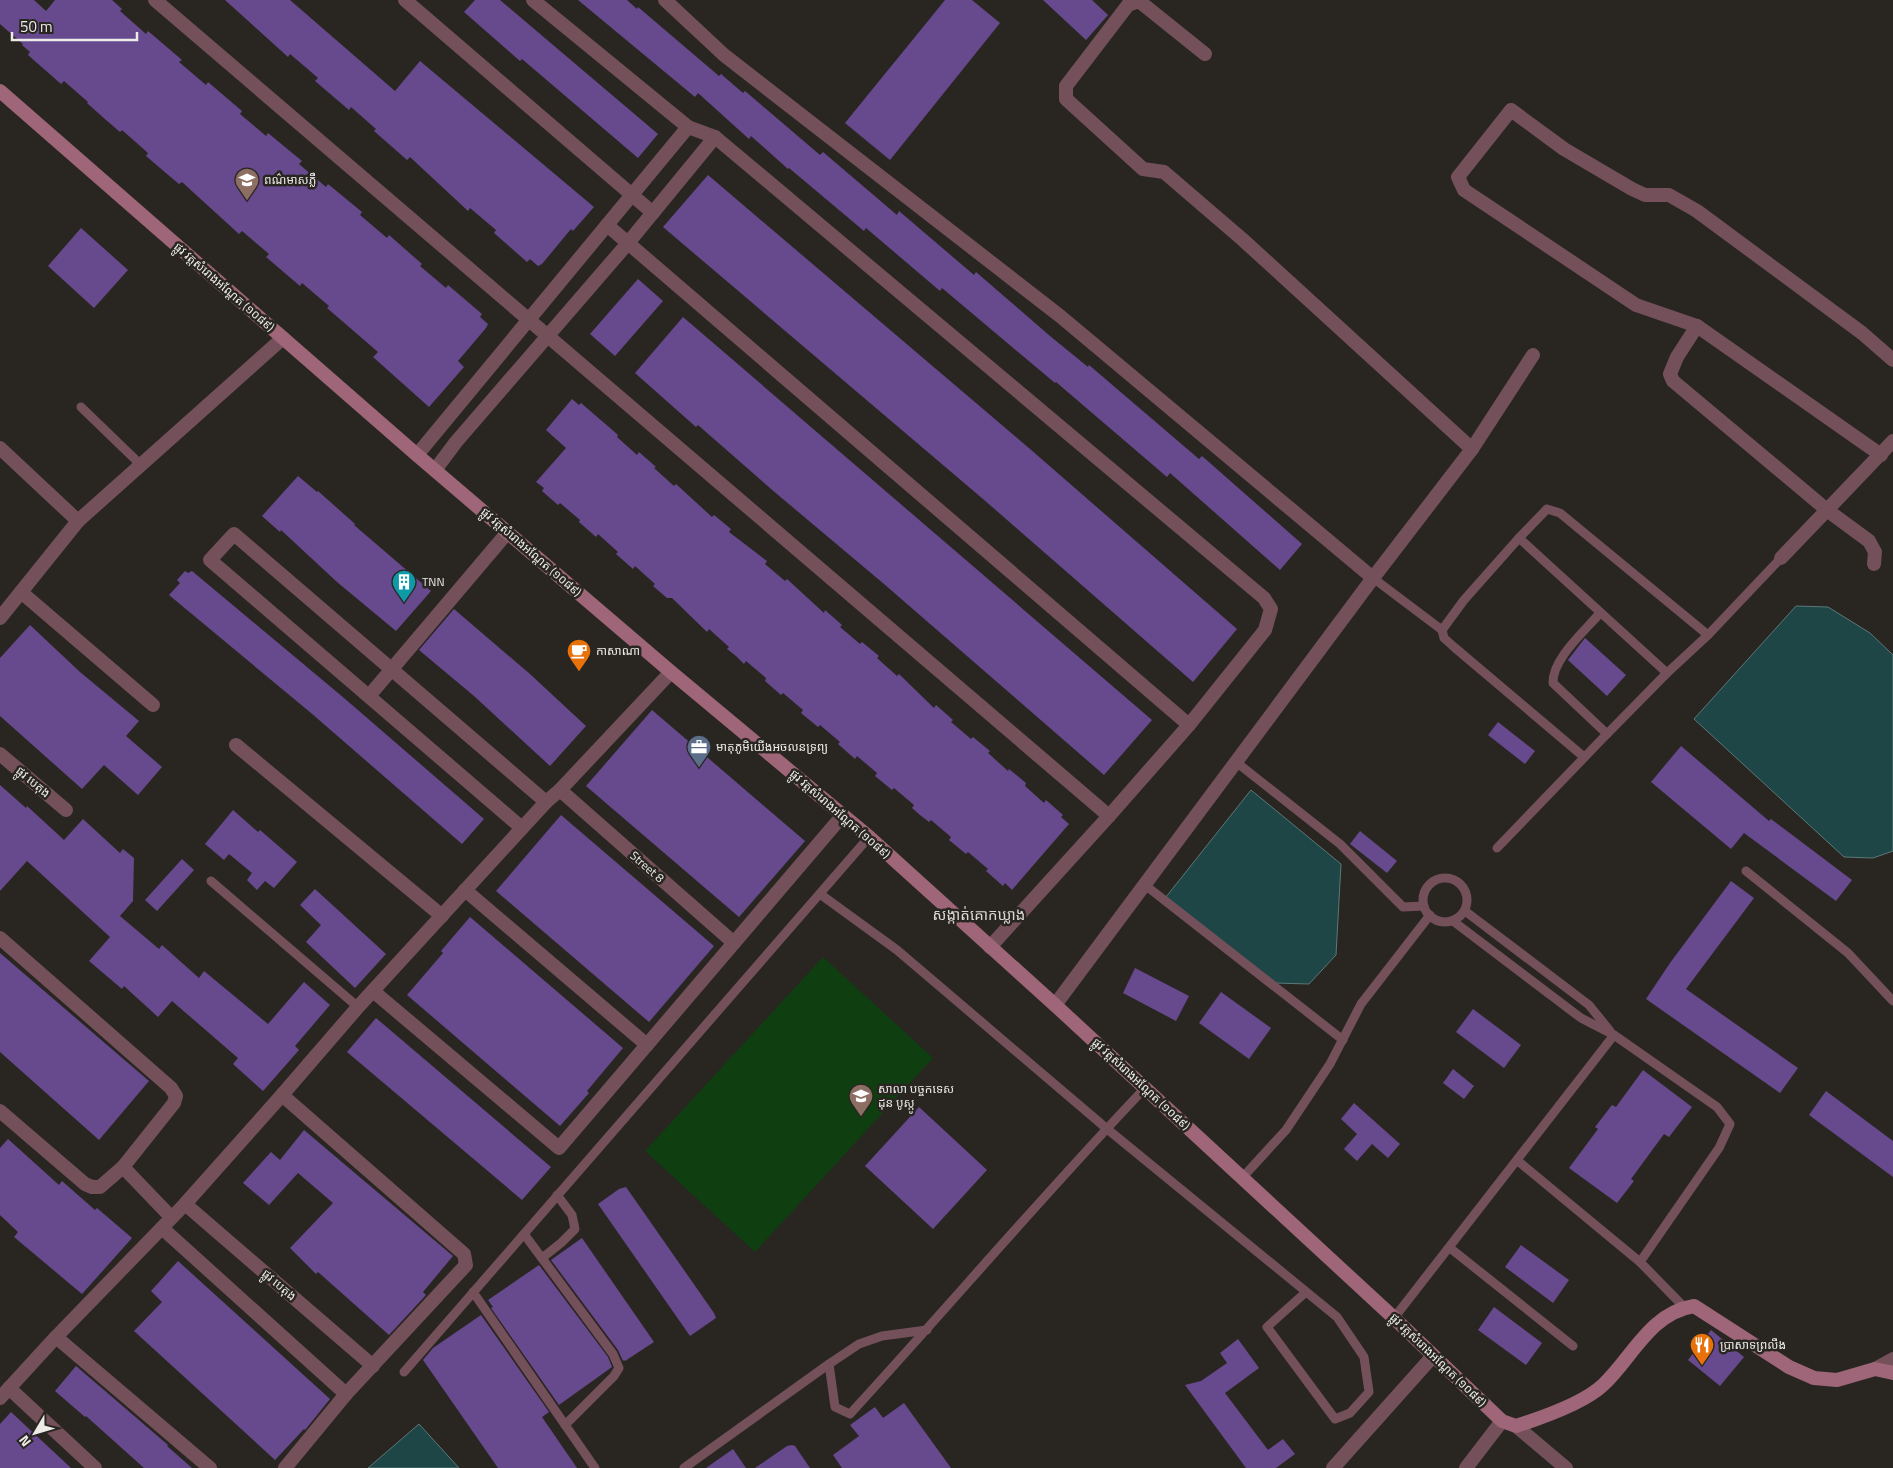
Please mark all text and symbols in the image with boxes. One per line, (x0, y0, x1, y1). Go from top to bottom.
scale bar (12, 10, 138, 42)
text: 50 m (20, 15, 53, 38)
school or university icon: ពណ៌មាសភ្លឺ (234, 167, 260, 201)
place label: ពណ៌មាសភ្លឺ (264, 170, 316, 189)
street label: ផ្លូវ វត្តសំរោងអណ្ដែត (១០៨៩) (169, 237, 279, 337)
street label: ផ្លូវ វត្តសំរោងអណ្ដែត (១០៨៩) (476, 502, 586, 602)
building icon: TNN (391, 569, 417, 603)
place label: TNN (422, 572, 445, 591)
cafe icon: កាសាណា (566, 638, 592, 672)
place label: កាសាណា (596, 641, 640, 660)
office icon: មាតុភូមិយើងអចលនទ្រព្យ (686, 734, 712, 768)
place label: មាតុភូមិយើងអចលនទ្រព្យ (716, 737, 828, 756)
street label: ផ្លូវ បេតុង (11, 761, 55, 803)
street label: ផ្លូវ វត្តសំរោងអណ្ដែត (១០៨៩) (785, 764, 895, 864)
street label: Street 8 (626, 846, 669, 887)
district label: សង្កាត់គោកឃ្លាង (933, 903, 1025, 926)
street label: ផ្លូវ វត្តសំរោងអណ្ដែត (១០៨៩) (1087, 1033, 1195, 1135)
place label: សាលា បច្ចកទេស ដុន បូស្កូ (878, 1079, 954, 1114)
school or university icon: សាលា បច្ចកទេស ដុន បូស្កូ (848, 1083, 874, 1117)
street label: ផ្លូវ បេតុង (257, 1264, 301, 1306)
street label: ផ្លូវ វត្តសំរោងអណ្ដែត (១០៨៩) (1385, 1308, 1491, 1412)
restaurant icon: ប្រាសាទព្រលឹង (1689, 1332, 1715, 1366)
place label: ប្រាសាទព្រលឹង (1720, 1335, 1786, 1354)
north arrow (10, 1408, 60, 1458)
text: N (13, 1431, 36, 1452)

